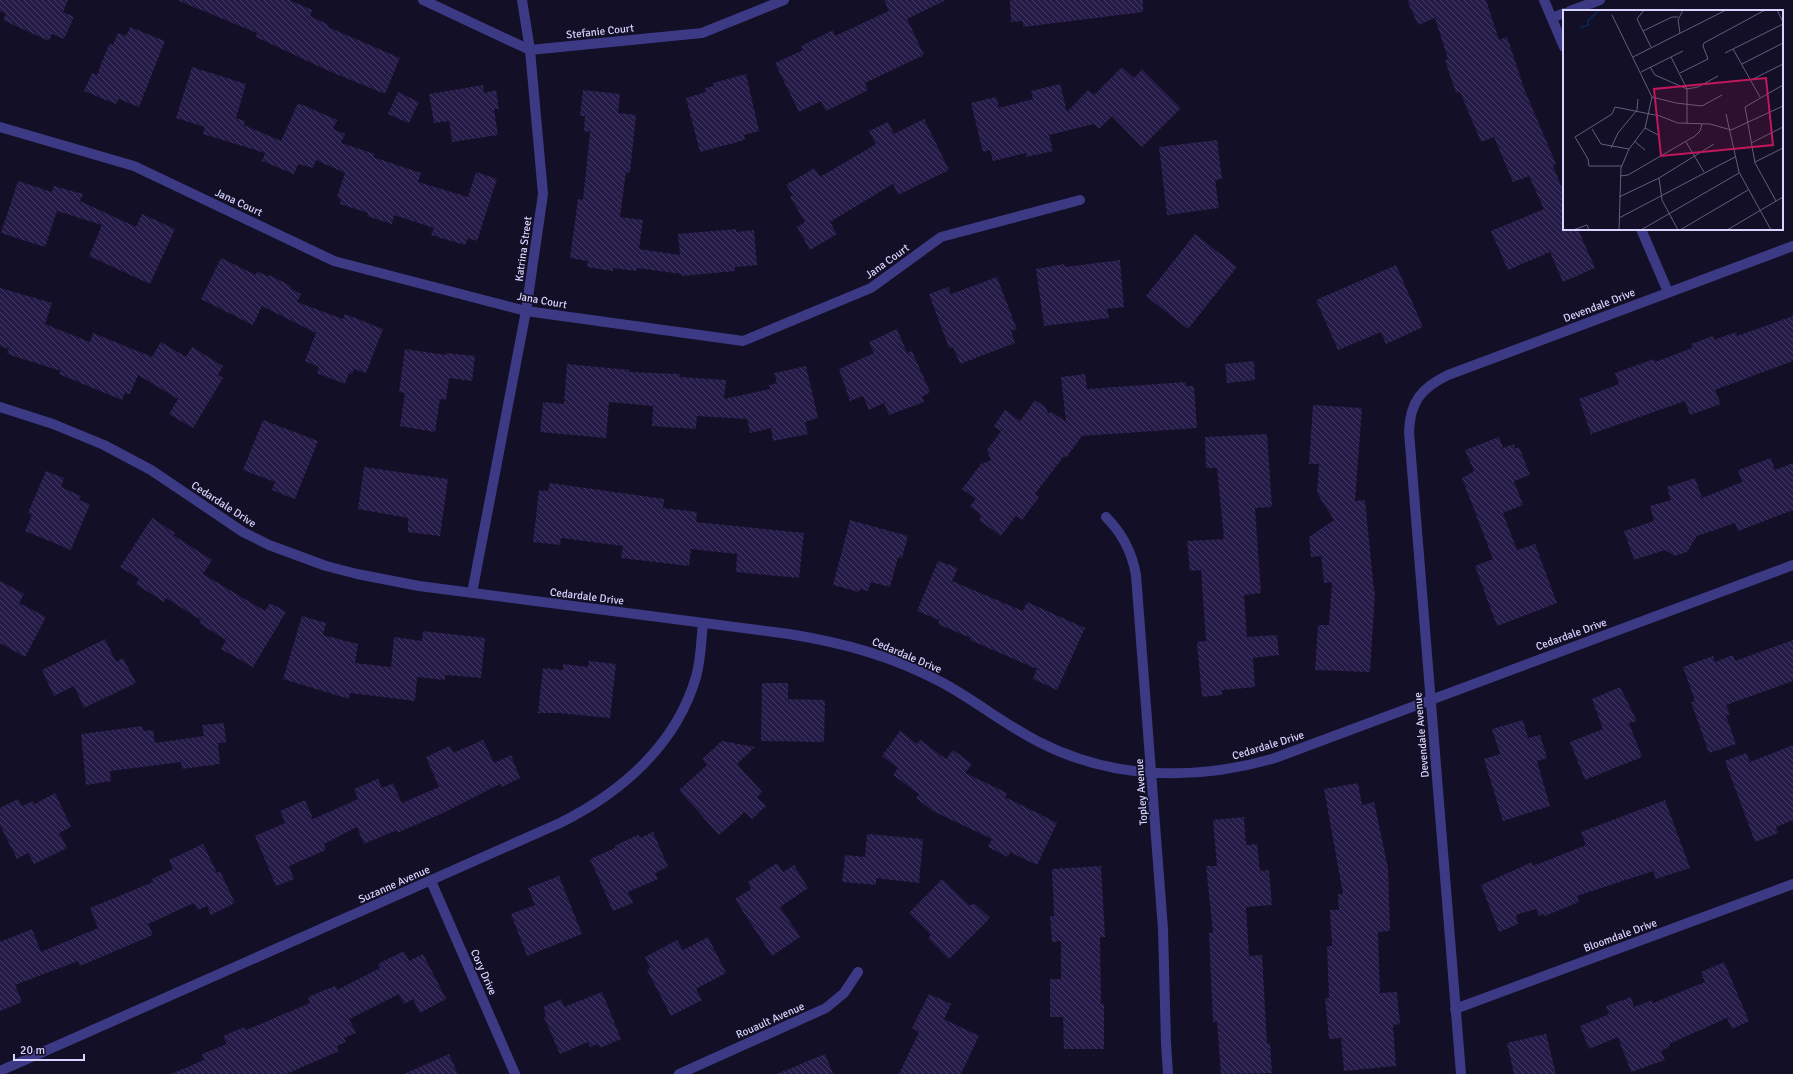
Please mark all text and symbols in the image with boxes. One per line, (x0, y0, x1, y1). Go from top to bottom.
inset map (1563, 10, 1783, 230)
street label: Stefanie Court (566, 21, 635, 42)
street label: Jana Court (213, 186, 265, 219)
street label: Katrina Street (512, 215, 535, 283)
street label: Jana Court (863, 241, 912, 282)
street label: Devendale Drive (1561, 286, 1637, 325)
street label: Jana Court (516, 290, 568, 311)
street label: Cedardale Drive (189, 479, 259, 530)
street label: Cedardale Drive (549, 586, 625, 607)
street label: Cedardale Drive (1534, 616, 1608, 653)
street label: Cedardale Drive (870, 635, 944, 676)
street label: Devendale Avenue (1411, 692, 1432, 778)
street label: Cedardale Drive (1231, 728, 1306, 763)
street label: Topley Avenue (1133, 758, 1150, 826)
street label: Suzanne Avenue (356, 863, 432, 906)
street label: Bloomdale Drive (1582, 916, 1659, 955)
street label: Cory Drive (468, 947, 499, 997)
street label: Rouault Avenue (734, 1000, 806, 1041)
scale bar (14, 1036, 84, 1062)
text: 20 m (20, 1043, 45, 1058)

